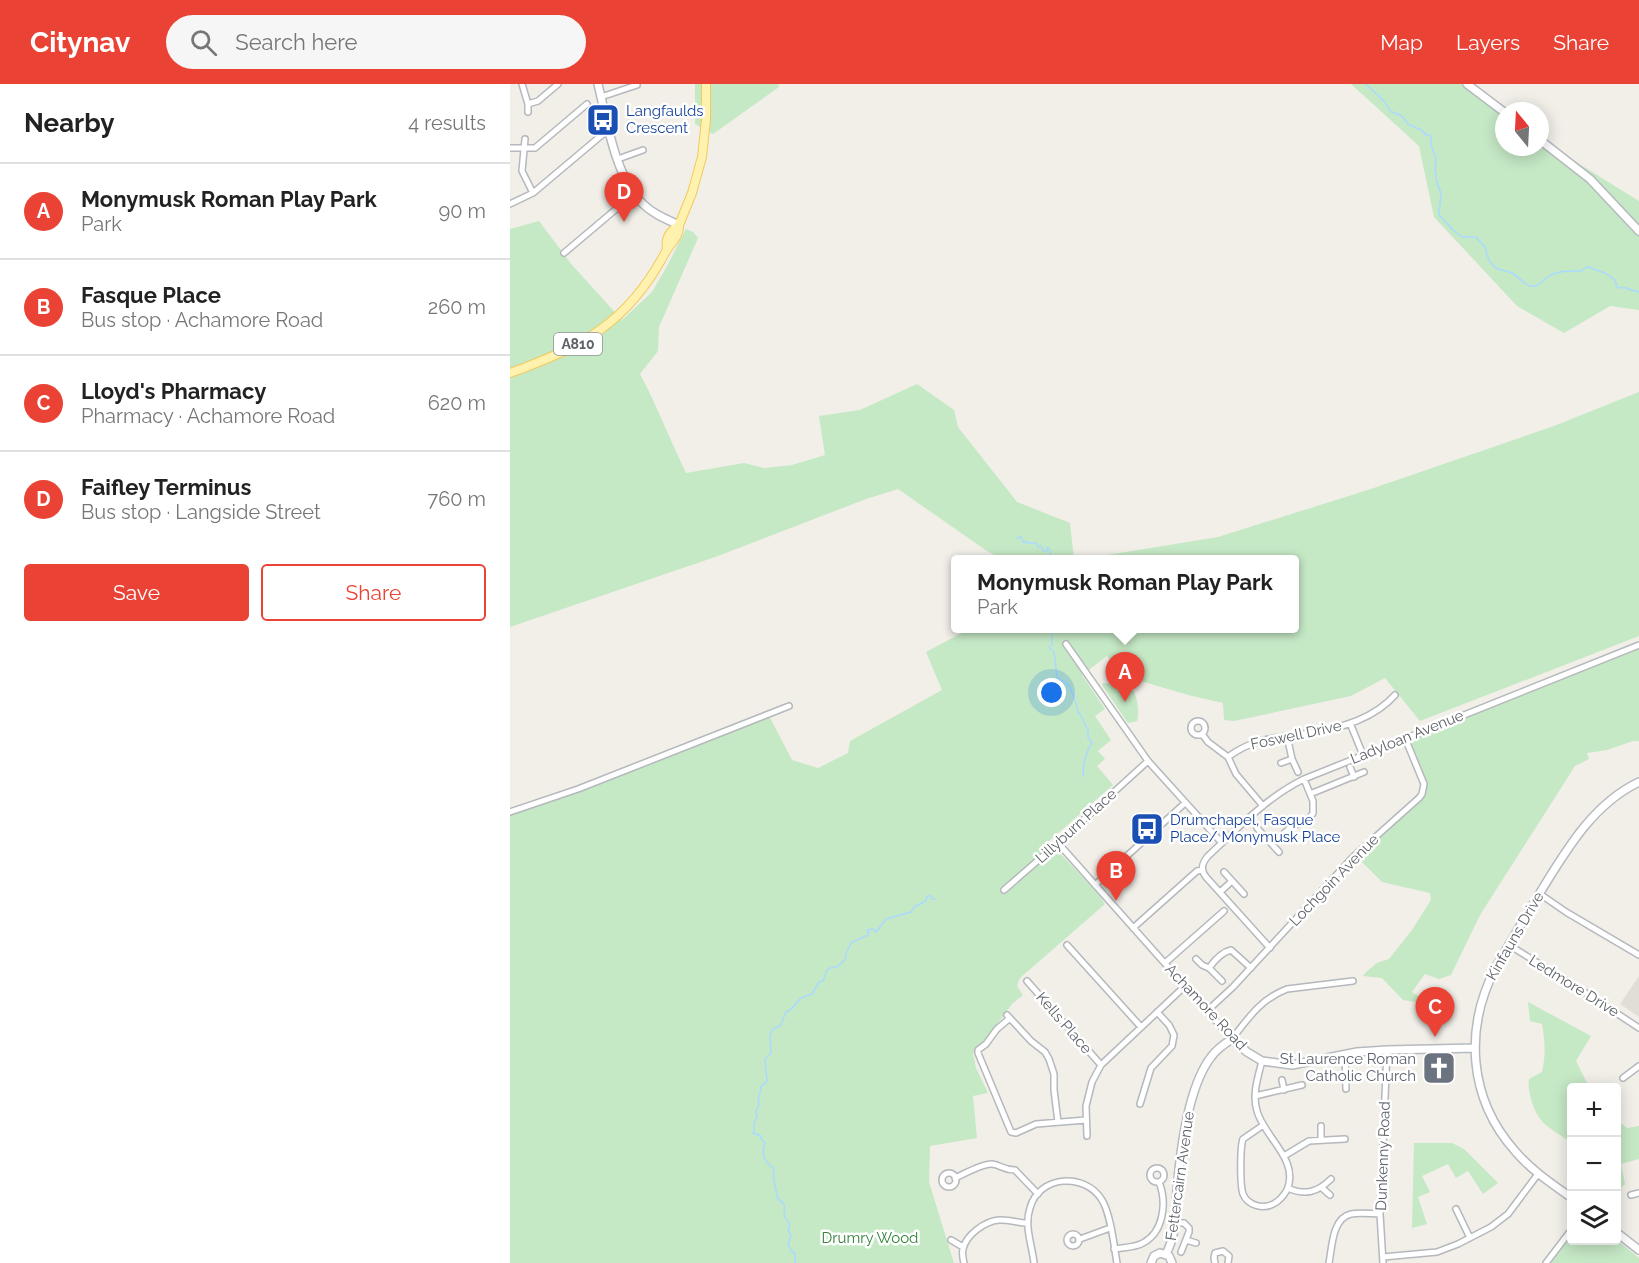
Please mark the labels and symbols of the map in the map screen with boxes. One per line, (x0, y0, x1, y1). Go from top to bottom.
bus stop icon: Langfaulds Crescent (585, 102, 621, 138)
place label: Langfaulds Crescent (626, 102, 704, 137)
north arrow (1495, 102, 1549, 156)
pin: D (604, 172, 644, 222)
road number: A810 (554, 333, 602, 355)
pin: A (1106, 652, 1144, 702)
your location (1037, 678, 1066, 707)
street label: Ladyloan Avenue (1348, 706, 1466, 768)
street label: Foswell Drive (1249, 717, 1343, 753)
street label: Lillyburn Place (1032, 785, 1120, 867)
bus stop icon: Drumchapel, Fasque Place/ Monymusk Place (1129, 811, 1165, 847)
place label: Drumchapel, Fasque Place/ Monymusk Place (1170, 811, 1341, 846)
street label: Lochgoin Avenue (1286, 830, 1383, 930)
pin: B (1096, 852, 1136, 901)
street label: Kinfauns Drive (1482, 888, 1548, 983)
street label: Ledmore Drive (1526, 951, 1623, 1021)
street label: Achamore Road (1161, 960, 1251, 1054)
street label: Kells Place (1032, 988, 1096, 1058)
pin: C (1416, 988, 1454, 1037)
place label: St Laurence Roman Catholic Church (1280, 1050, 1416, 1085)
church icon: St Laurence Roman Catholic Church (1421, 1050, 1457, 1086)
street label: Dunkenny Road (1372, 1101, 1394, 1211)
street label: Fettercairn Avenue (1162, 1110, 1198, 1242)
park label: Drumry Wood (822, 1229, 918, 1247)

